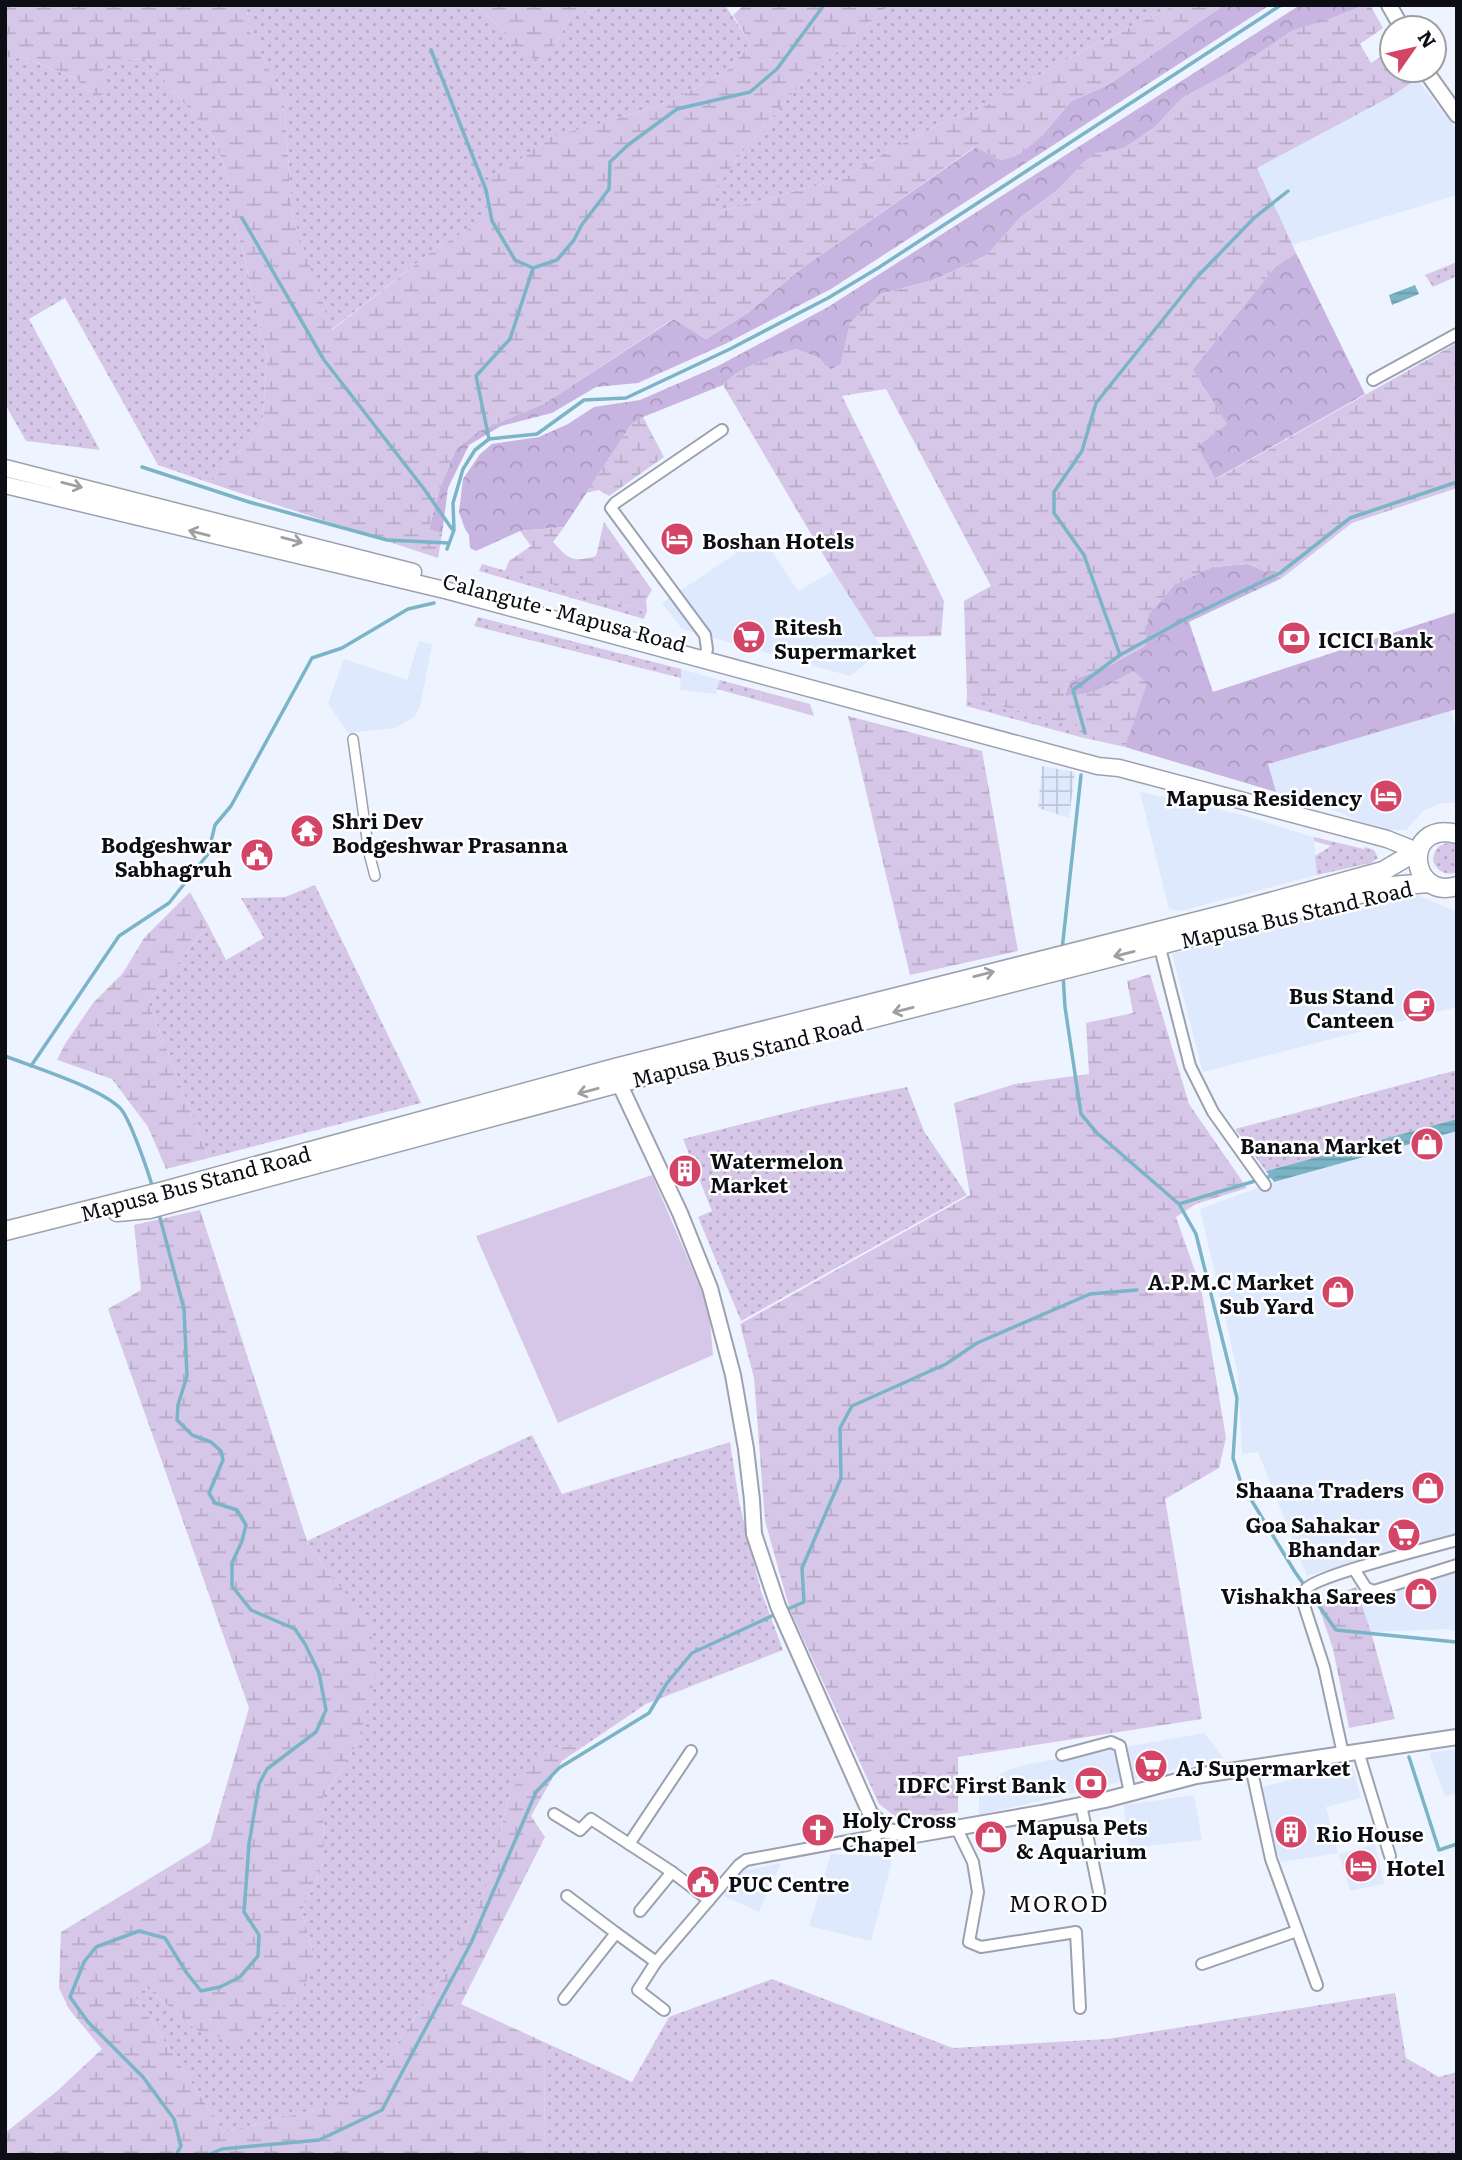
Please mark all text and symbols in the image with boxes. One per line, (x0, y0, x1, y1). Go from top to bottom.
north arrow (1378, 14, 1448, 84)
text: N (1412, 24, 1444, 53)
one-way arrow (60, 479, 82, 492)
hotel icon: Boshan Hotels (658, 520, 696, 558)
place label: Boshan Hotels (702, 524, 854, 555)
one-way arrow (188, 525, 211, 539)
one-way arrow (280, 534, 303, 547)
street label: Calangute - Mapusa Road (440, 564, 690, 659)
place label: Ritesh Supermarket (774, 610, 917, 665)
supermarket icon: Ritesh Supermarket (730, 618, 768, 656)
bank icon: ICICI Bank (1275, 619, 1313, 657)
place label: ICICI Bank (1318, 623, 1434, 654)
hotel icon: Mapusa Residency (1367, 777, 1405, 815)
place label: Mapusa Residency (1166, 781, 1362, 812)
place label: Shri Dev Bodgeshwar Prasanna (332, 804, 569, 859)
temple icon: Shri Dev Bodgeshwar Prasanna (288, 812, 326, 850)
place label: Bodgeshwar Sabhagruh (101, 828, 233, 883)
public building icon: Bodgeshwar Sabhagruh (238, 836, 276, 874)
street label: Mapusa Bus Stand Road (1177, 871, 1415, 955)
one-way arrow (1113, 948, 1136, 961)
one-way arrow (972, 967, 995, 980)
place label: Bus Stand Canteen (1289, 979, 1394, 1034)
cafe icon: Bus Stand Canteen (1400, 987, 1438, 1025)
one-way arrow (893, 1004, 915, 1017)
street label: Mapusa Bus Stand Road (628, 1006, 866, 1094)
one-way arrow (577, 1085, 600, 1098)
shop icon: Banana Market (1408, 1125, 1446, 1163)
place label: Banana Market (1240, 1129, 1403, 1160)
street label: Mapusa Bus Stand Road (76, 1136, 314, 1228)
place label: Watermelon Market (710, 1144, 844, 1199)
building icon: Watermelon Market (666, 1152, 704, 1190)
place label: A.P.M.C Market Sub Yard (1148, 1265, 1315, 1320)
shop icon: A.P.M.C Market Sub Yard (1319, 1273, 1357, 1311)
shop icon: Shaana Traders (1409, 1469, 1447, 1507)
place label: Shaana Traders (1236, 1473, 1404, 1504)
place label: Goa Sahakar Bhandar (1246, 1508, 1381, 1563)
supermarket icon: Goa Sahakar Bhandar (1385, 1516, 1423, 1554)
shop icon: Vishakha Sarees (1402, 1575, 1440, 1613)
place label: Vishakha Sarees (1221, 1579, 1396, 1610)
supermarket icon: AJ Supermarket (1132, 1747, 1170, 1785)
place label: AJ Supermarket (1176, 1751, 1351, 1782)
bank icon: IDFC First Bank (1072, 1764, 1110, 1802)
place label: IDFC First Bank (897, 1768, 1067, 1799)
place label: Holy Cross Chapel (842, 1803, 956, 1858)
place label: Mapusa Pets & Aquarium (1016, 1810, 1148, 1865)
church icon: Holy Cross Chapel (799, 1811, 837, 1849)
building icon: Rio House (1272, 1813, 1310, 1851)
place label: Rio House (1316, 1817, 1424, 1848)
shop icon: Mapusa Pets & Aquarium (972, 1818, 1010, 1856)
hotel icon: Hotel (1342, 1847, 1380, 1885)
place label: Hotel (1386, 1851, 1445, 1882)
public building icon: PUC Centre (684, 1863, 722, 1901)
place label: PUC Centre (728, 1867, 850, 1898)
district label: MOROD (1008, 1885, 1110, 1919)

